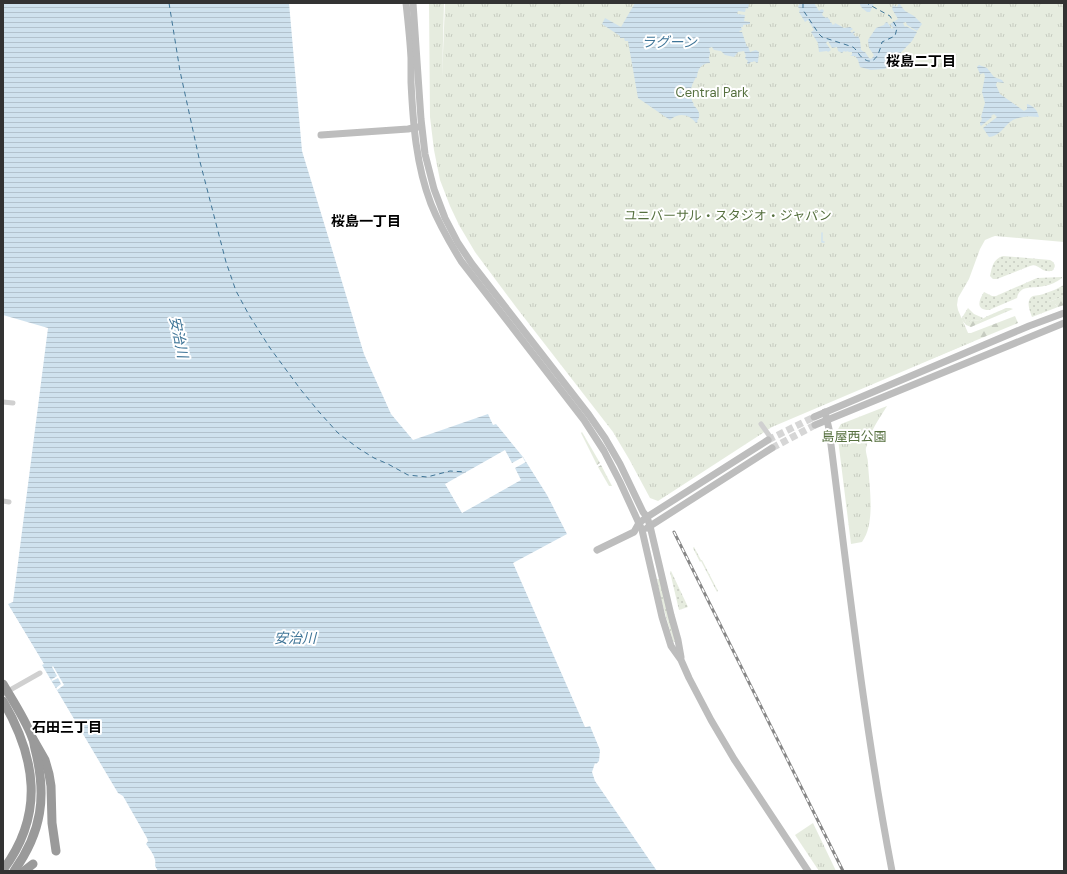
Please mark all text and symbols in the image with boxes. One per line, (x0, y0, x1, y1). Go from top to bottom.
water label: ラグーン (641, 33, 698, 51)
district label: 桜島二丁目 (886, 52, 956, 70)
park label: Central Park (675, 84, 749, 101)
park label: ユニバーサル・スタジオ・ジャパン (624, 207, 832, 224)
district label: 桜島一丁目 (331, 212, 401, 230)
water label: 安治川 (166, 315, 193, 361)
park label: 島屋西公園 (821, 428, 887, 445)
water label: 安治川 (274, 629, 318, 647)
district label: 石田三丁目 (32, 718, 102, 736)

